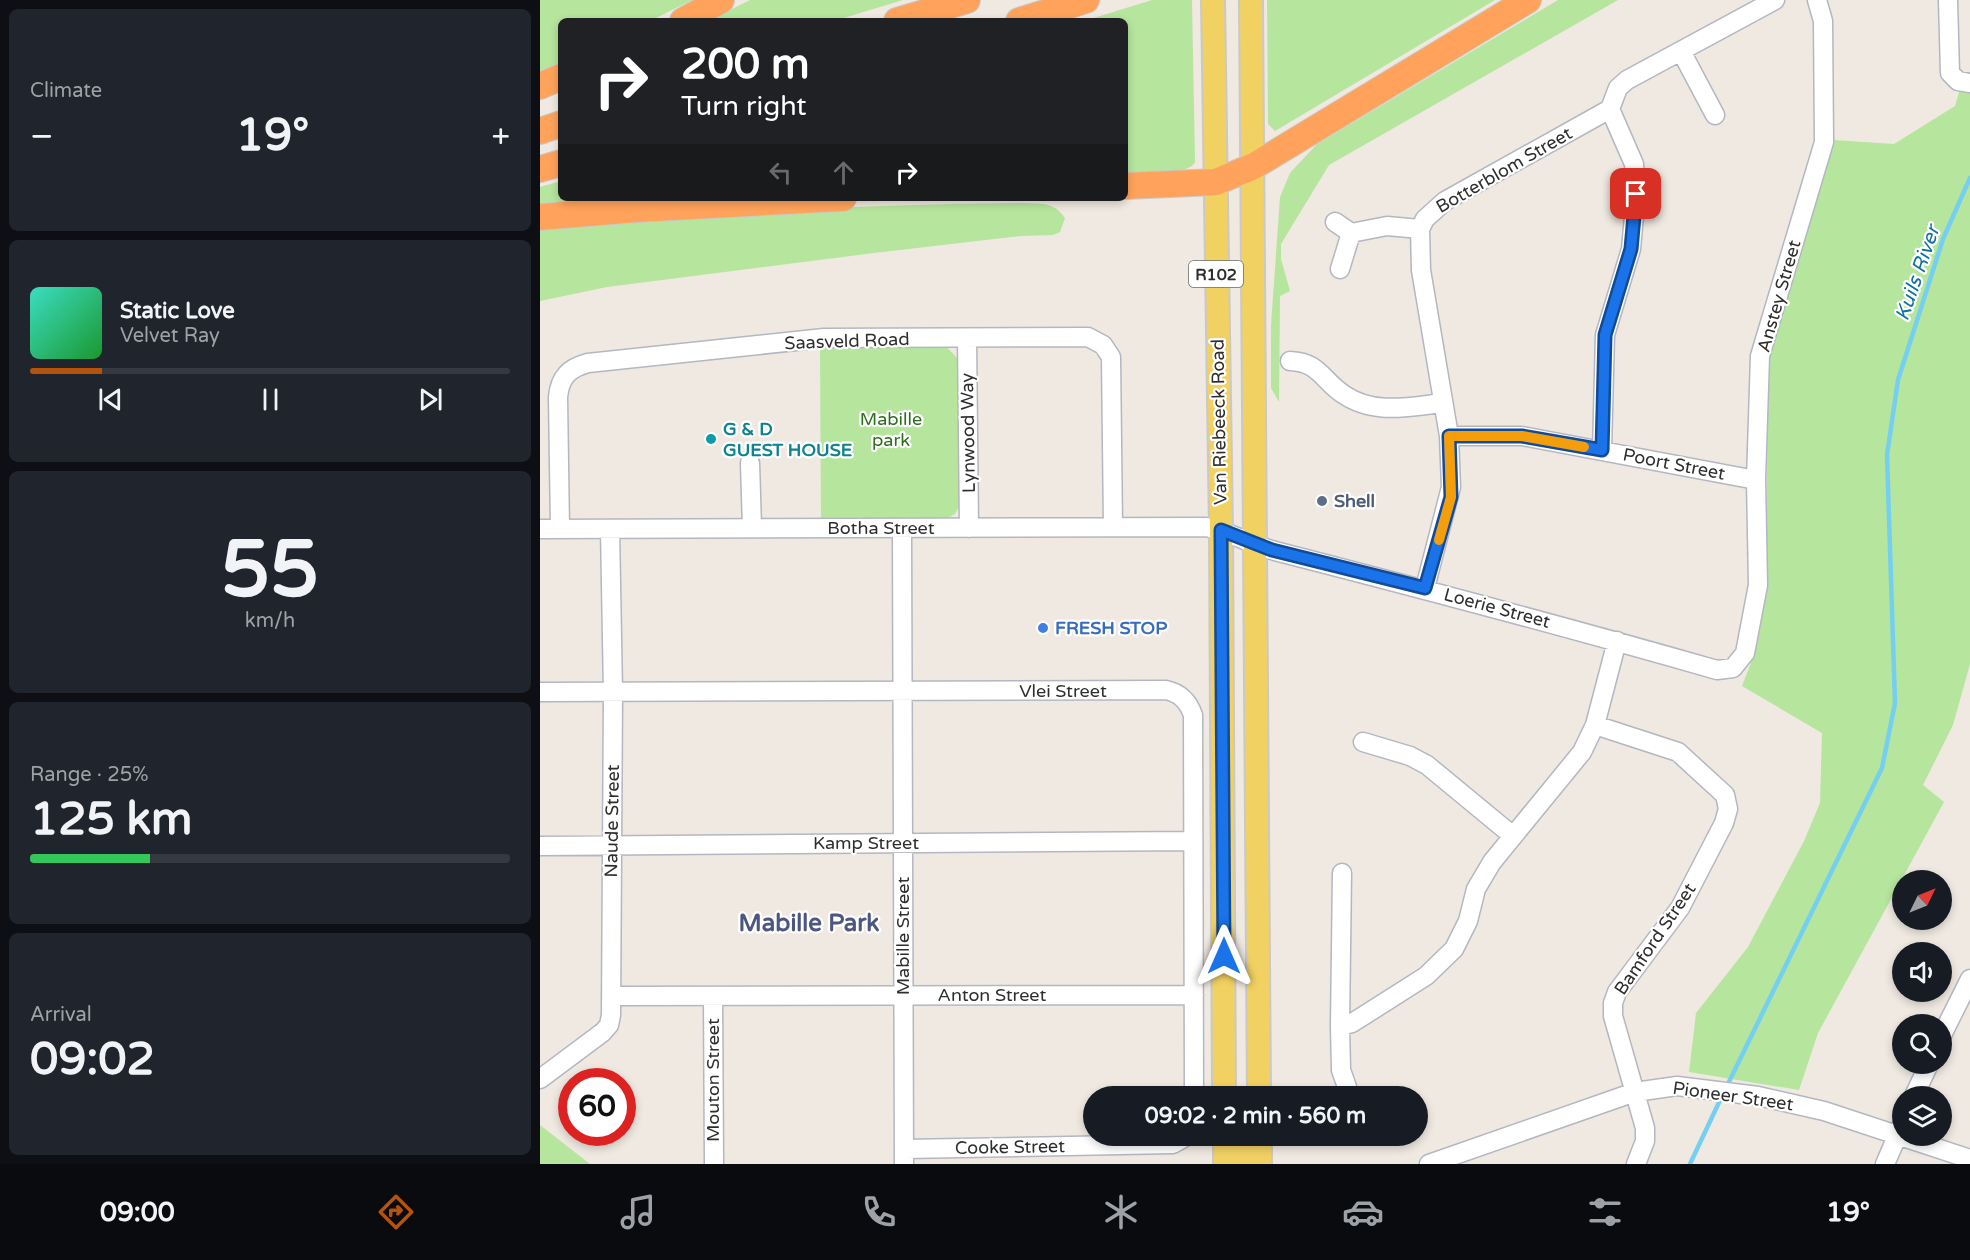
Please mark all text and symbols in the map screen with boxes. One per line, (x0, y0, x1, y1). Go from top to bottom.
text: 200 m (681, 39, 810, 90)
icon: right (582, 42, 660, 120)
text: Climate (30, 79, 102, 103)
text: Turn right (681, 90, 807, 123)
text: 19° (236, 109, 309, 163)
text: − (30, 117, 54, 156)
text: + (491, 117, 510, 156)
street label: Botterblom Street (1432, 122, 1576, 218)
icon: left (764, 156, 797, 189)
icon: ahead (827, 156, 860, 189)
icon: right (890, 156, 923, 189)
pin (1610, 168, 1661, 219)
icon: arrive (1619, 177, 1652, 210)
water label: Kuils River (1890, 220, 1946, 324)
street label: Anstey Street (1753, 237, 1806, 355)
road number: R102 (1189, 261, 1243, 287)
text: Static Love (120, 298, 235, 324)
text: Velvet Ray (120, 324, 220, 348)
street label: Saasveld Road (784, 328, 910, 354)
street label: Van Riebeeck Road (1207, 339, 1231, 505)
street label: Lynwood Way (956, 372, 980, 493)
icon: previous (94, 383, 127, 416)
icon: pause (254, 383, 287, 416)
icon: next (414, 383, 447, 416)
park label: Mabille park (860, 408, 922, 451)
place label: G & D GUEST HOUSE (723, 418, 852, 461)
marker: G & D GUEST HOUSE (704, 432, 718, 446)
street label: Poort Street (1621, 443, 1727, 485)
place label: Shell (1334, 490, 1375, 512)
marker: Shell (1315, 494, 1329, 508)
street label: Botha Street (827, 517, 935, 539)
text: 55 (221, 523, 319, 617)
street label: Loerie Street (1441, 583, 1553, 633)
text: km/h (245, 609, 295, 633)
place label: FRESH STOP (1055, 617, 1167, 639)
marker: FRESH STOP (1036, 621, 1050, 635)
street label: Vlei Street (1019, 680, 1107, 702)
text: Range · 25% (30, 763, 149, 787)
street label: Naude Street (600, 764, 624, 878)
text: 125 km (30, 793, 192, 847)
street label: Kamp Street (813, 832, 919, 854)
north arrow (1892, 870, 1952, 930)
map controls (1892, 870, 1952, 1146)
street label: Mabille Street (892, 877, 914, 995)
street label: Bamford Street (1609, 879, 1701, 999)
district label: Mabille Park (739, 909, 879, 938)
position arrow (1192, 924, 1256, 988)
button: sound (1892, 942, 1952, 1002)
street label: Anton Street (938, 984, 1047, 1006)
text: Arrival (30, 1003, 92, 1027)
button: search (1892, 1014, 1952, 1074)
street label: Mouton Street (702, 1018, 724, 1142)
text: 09:02 (30, 1033, 155, 1087)
speed limit sign: 60 (558, 1068, 636, 1146)
street label: Pioneer Street (1671, 1077, 1795, 1115)
button: layers (1892, 1086, 1952, 1146)
text: 09:02 · 2 min · 560 m (1145, 1103, 1366, 1129)
street label: Cooke Street (955, 1135, 1065, 1159)
icon: directions (375, 1191, 417, 1233)
icon: music (617, 1191, 659, 1233)
icon: phone (858, 1191, 900, 1233)
icon: climate (1100, 1191, 1142, 1233)
icon: car (1342, 1191, 1384, 1233)
icon: filters (1584, 1191, 1626, 1233)
text: 09:00 (100, 1196, 175, 1229)
text: 19° (1826, 1196, 1870, 1229)

